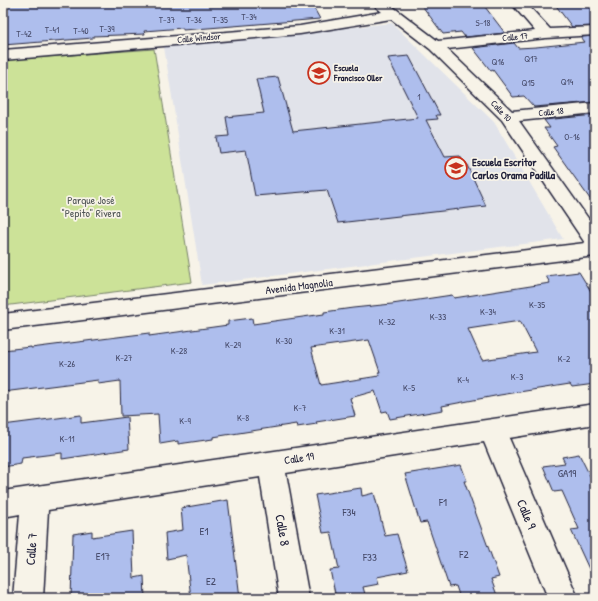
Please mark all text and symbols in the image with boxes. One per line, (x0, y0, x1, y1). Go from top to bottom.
house number: T-34 (241, 11, 257, 23)
house number: T-37 (159, 14, 176, 26)
house number: T-36 (186, 14, 202, 26)
house number: T-35 (212, 14, 228, 26)
house number: S-18 (476, 17, 491, 29)
house number: T-39 (99, 23, 115, 35)
house number: T-41 (45, 24, 59, 36)
house number: T-40 (73, 25, 89, 37)
house number: T-42 (16, 28, 33, 40)
street label: Calle Windsor (177, 30, 222, 46)
street label: Calle 17 (502, 30, 529, 44)
house number: Q17 (524, 53, 538, 65)
house number: Q16 (492, 56, 505, 68)
school or university icon: Escuela Francisco Oller (306, 60, 332, 86)
place label: Escuela Francisco Oller (333, 62, 383, 84)
house number: Q14 (561, 76, 574, 88)
house number: Q15 (522, 77, 535, 89)
house number: 1 (417, 91, 421, 103)
street label: Calle 10 (488, 98, 514, 124)
street label: Calle 18 (538, 105, 564, 119)
house number: O-16 (564, 131, 580, 143)
school or university icon: Escuela Escritor Carlos Orama Padilla (443, 155, 469, 181)
place label: Escuela Escritor Carlos Orama Padilla (472, 155, 556, 182)
park label: Parque José "Pepito" Rivera (61, 193, 121, 220)
street label: Avenida Magnolia (265, 275, 334, 297)
house number: K-35 (529, 299, 545, 311)
house number: K-34 (480, 306, 496, 318)
house number: K-33 (430, 311, 446, 323)
house number: K-32 (379, 316, 396, 328)
house number: K-31 (329, 325, 345, 337)
house number: K-30 (276, 335, 292, 347)
house number: K-29 (225, 339, 242, 351)
house number: K-28 (171, 345, 187, 357)
house number: K-27 (115, 352, 133, 364)
house number: K-2 (558, 353, 571, 365)
house number: K-26 (59, 358, 75, 370)
house number: K-3 (511, 371, 523, 383)
house number: K-4 (457, 374, 469, 386)
house number: K-5 (403, 382, 415, 394)
house number: K-7 (294, 402, 307, 414)
house number: K-8 (237, 412, 249, 424)
house number: K-9 (179, 415, 192, 427)
house number: K-11 (60, 433, 74, 445)
street label: Calle 19 (283, 449, 315, 467)
house number: GA19 (558, 466, 576, 480)
house number: F1 (438, 495, 447, 509)
street label: Calle 9 (513, 496, 541, 532)
house number: F34 (341, 505, 356, 519)
street label: Calle 8 (271, 513, 295, 547)
house number: E1 (200, 524, 208, 538)
street label: Calle 7 (21, 532, 41, 566)
house number: F2 (458, 547, 469, 561)
house number: E17 (96, 549, 110, 563)
house number: F33 (362, 550, 377, 564)
house number: E2 (206, 574, 216, 588)

